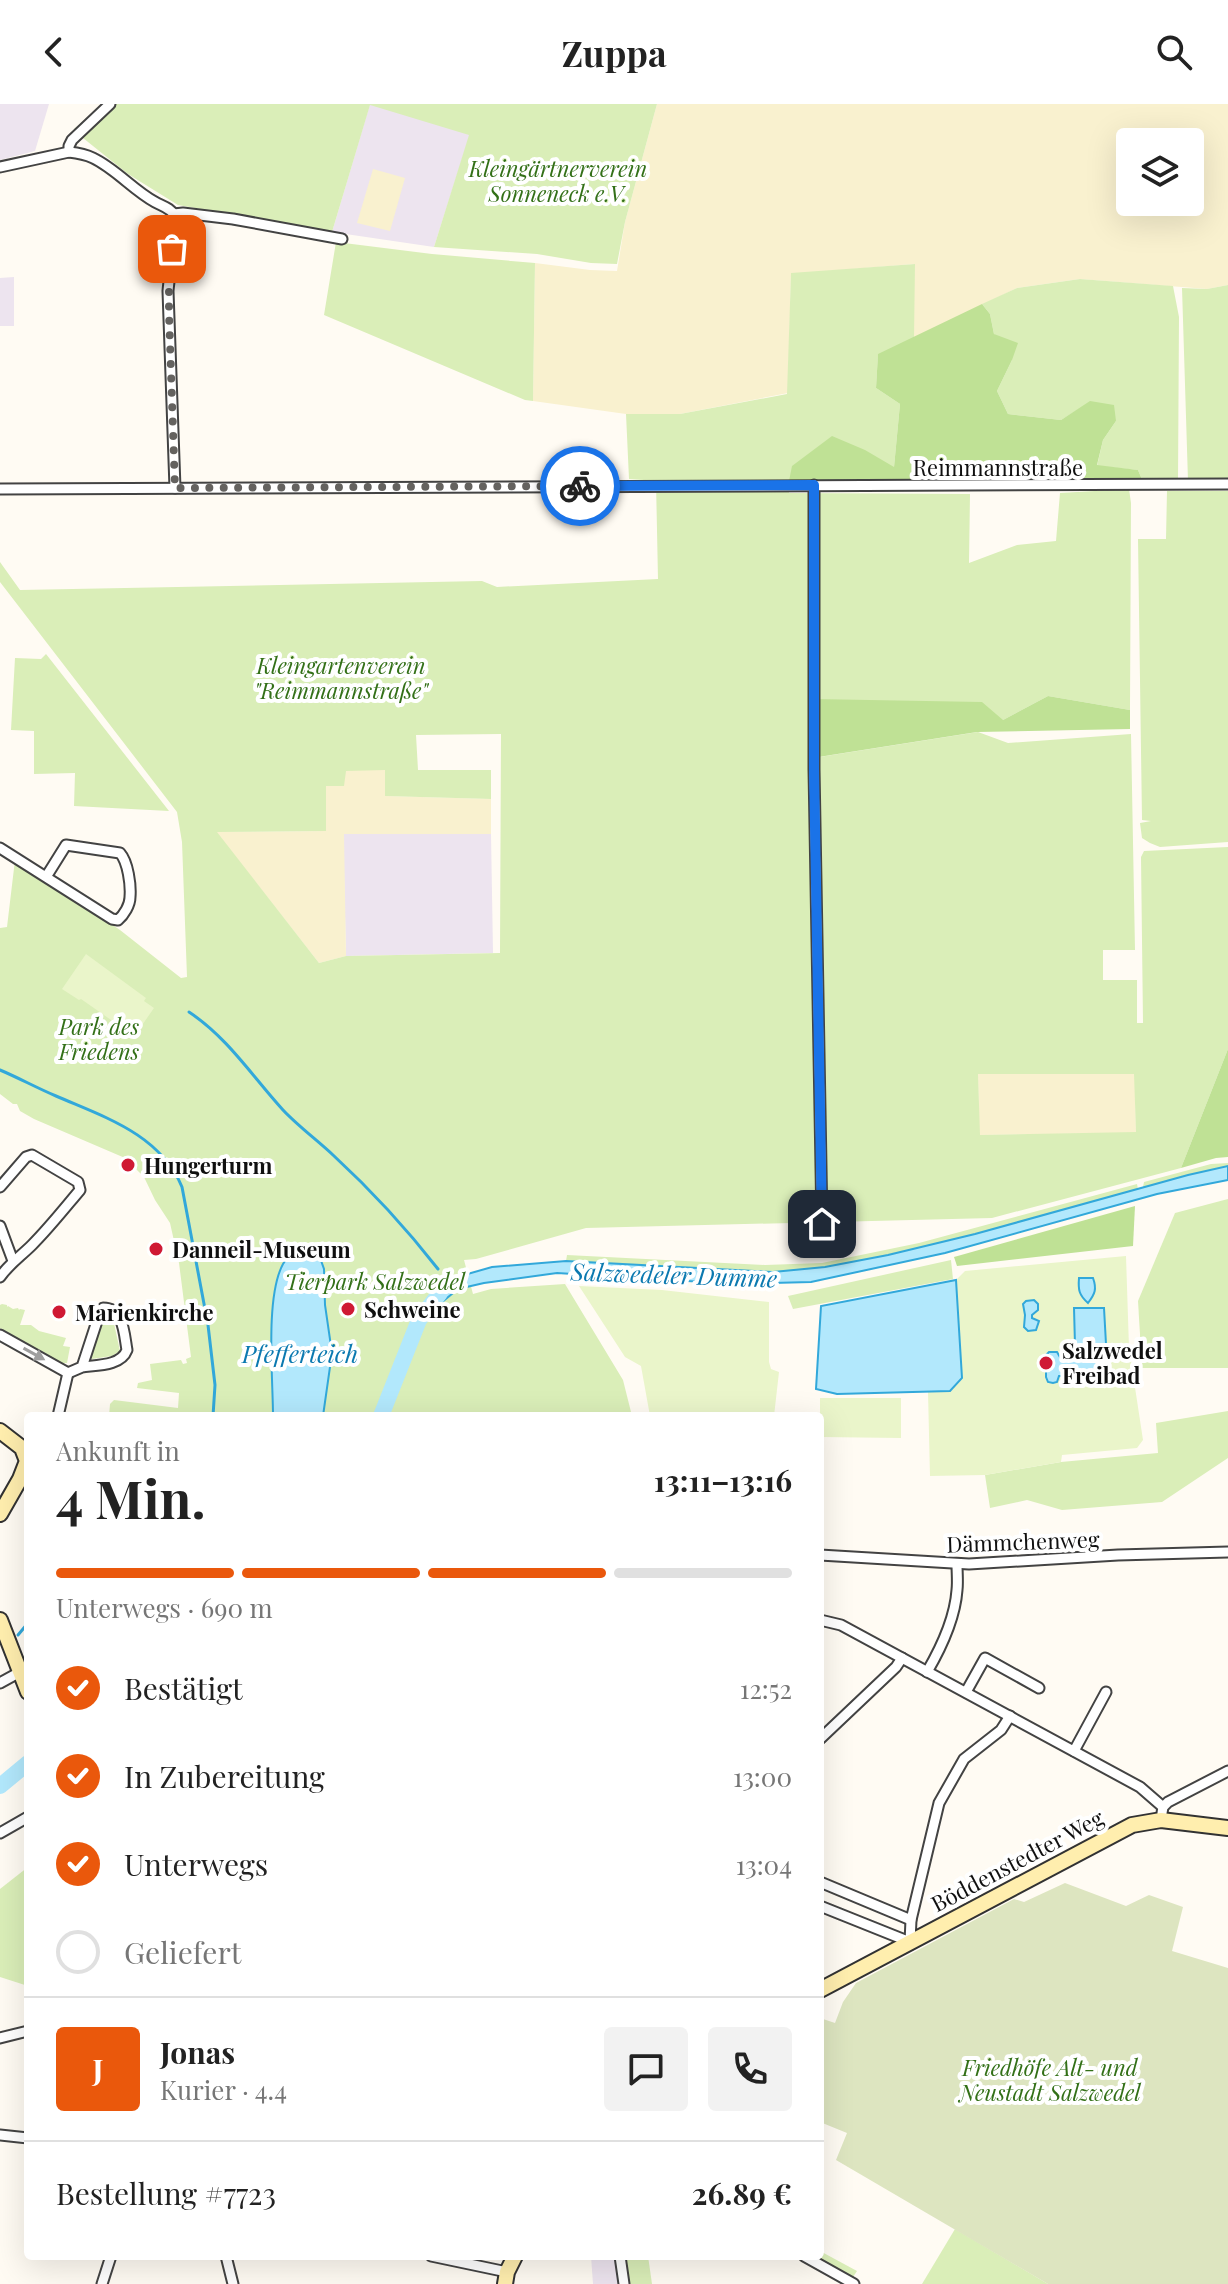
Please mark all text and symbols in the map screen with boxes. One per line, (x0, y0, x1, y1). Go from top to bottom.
text: Zuppa (561, 28, 667, 76)
icon: back (32, 30, 76, 74)
icon: search (1152, 30, 1196, 74)
map controls (1116, 128, 1204, 216)
button: layers (1116, 128, 1204, 216)
park label: Kleingärtnerverein Sonneneck e.V. (468, 153, 647, 208)
pin (138, 215, 206, 283)
icon: bag (150, 227, 194, 271)
courier (540, 446, 620, 526)
street label: Reimmannstraße (913, 452, 1083, 482)
icon: bike (558, 464, 602, 508)
park label: Kleingartenverein "Reimmannstraße" (254, 650, 429, 705)
park label: Park des Friedens (58, 1011, 140, 1066)
place label: Hungerturm (144, 1150, 272, 1180)
marker: Hungerturm (119, 1156, 137, 1174)
pin (788, 1190, 856, 1258)
icon: home (800, 1202, 844, 1246)
place label: Danneil-Museum (172, 1234, 351, 1264)
marker: Danneil-Museum (147, 1240, 165, 1258)
water label: Salzwedeler Dumme (569, 1254, 778, 1294)
park label: Tierpark Salzwedel (285, 1266, 466, 1296)
place label: Schweine (364, 1294, 460, 1324)
place label: Marienkirche (75, 1297, 213, 1327)
marker: Schweine (339, 1300, 357, 1318)
marker: Marienkirche (50, 1303, 68, 1321)
place label: Salzwedel Freibad (1062, 1335, 1163, 1390)
water label: Pfefferteich (241, 1337, 358, 1369)
one-way arrow (23, 1347, 45, 1361)
marker: Salzwedel Freibad (1037, 1354, 1055, 1372)
text: Ankunft in (56, 1433, 180, 1468)
text: 13:11–13:16 (654, 1460, 792, 1500)
text: 4 Min. (56, 1463, 206, 1532)
street label: Dämmchenweg (946, 1523, 1100, 1559)
text: Unterwegs · 690 m (56, 1590, 273, 1625)
icon: check (56, 1666, 100, 1710)
text: Bestätigt (124, 1668, 243, 1708)
text: 12:52 (740, 1671, 792, 1706)
icon: check (56, 1754, 100, 1798)
text: In Zubereitung (124, 1756, 325, 1796)
text: 13:00 (733, 1759, 792, 1794)
street label: Böddenstedter Weg (926, 1802, 1109, 1918)
icon: check (56, 1842, 100, 1886)
text: Unterwegs (124, 1844, 268, 1884)
text: 13:04 (736, 1847, 792, 1882)
text: Geliefert (124, 1932, 241, 1972)
button: chat (604, 2027, 688, 2111)
button: phone (708, 2027, 792, 2111)
text: Jonas (160, 2032, 235, 2072)
text: J (93, 2049, 103, 2089)
park label: Friedhöfe Alt- und Neustadt Salzwedel (957, 2052, 1142, 2107)
text: Kurier · 4.4 (160, 2072, 287, 2107)
text: Bestellung #7723 (56, 2173, 276, 2213)
text: 26.89 € (692, 2173, 792, 2213)

